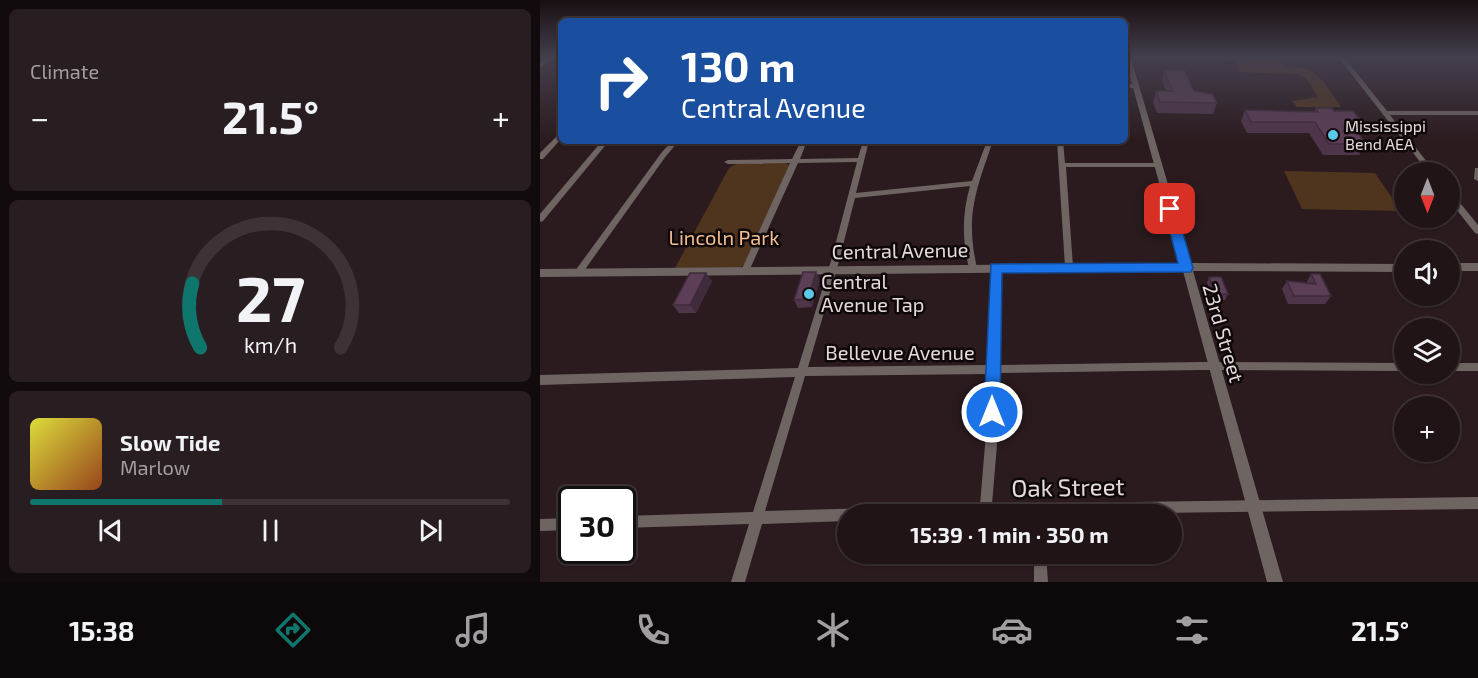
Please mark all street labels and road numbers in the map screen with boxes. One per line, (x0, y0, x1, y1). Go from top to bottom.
street label: Central Avenue (831, 237, 969, 263)
street label: 23rd Street (1198, 281, 1250, 385)
street label: Bellevue Avenue (825, 340, 975, 364)
street label: Oak Street (1011, 471, 1125, 502)

